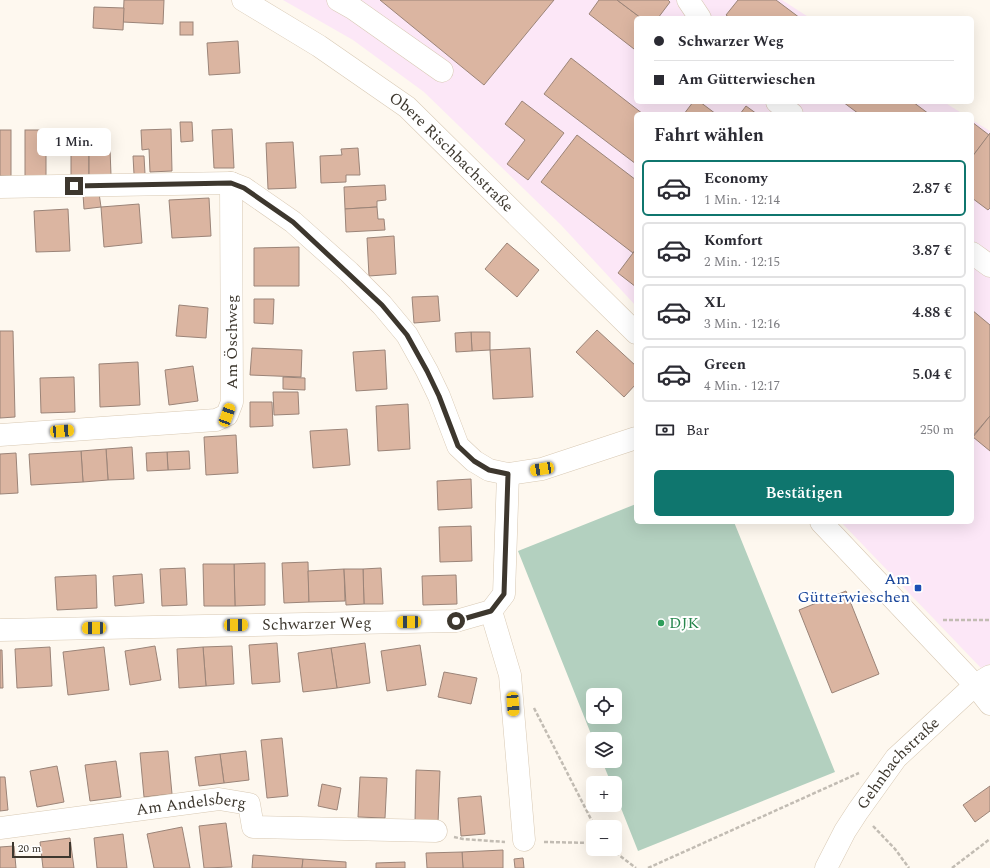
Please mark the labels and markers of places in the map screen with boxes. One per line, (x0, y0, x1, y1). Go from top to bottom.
place label: Am Gütterwieschen (798, 567, 910, 609)
marker: Am Gütterwieschen (913, 583, 923, 593)
place label: DJK (669, 611, 699, 635)
marker: DJK (656, 618, 666, 628)

